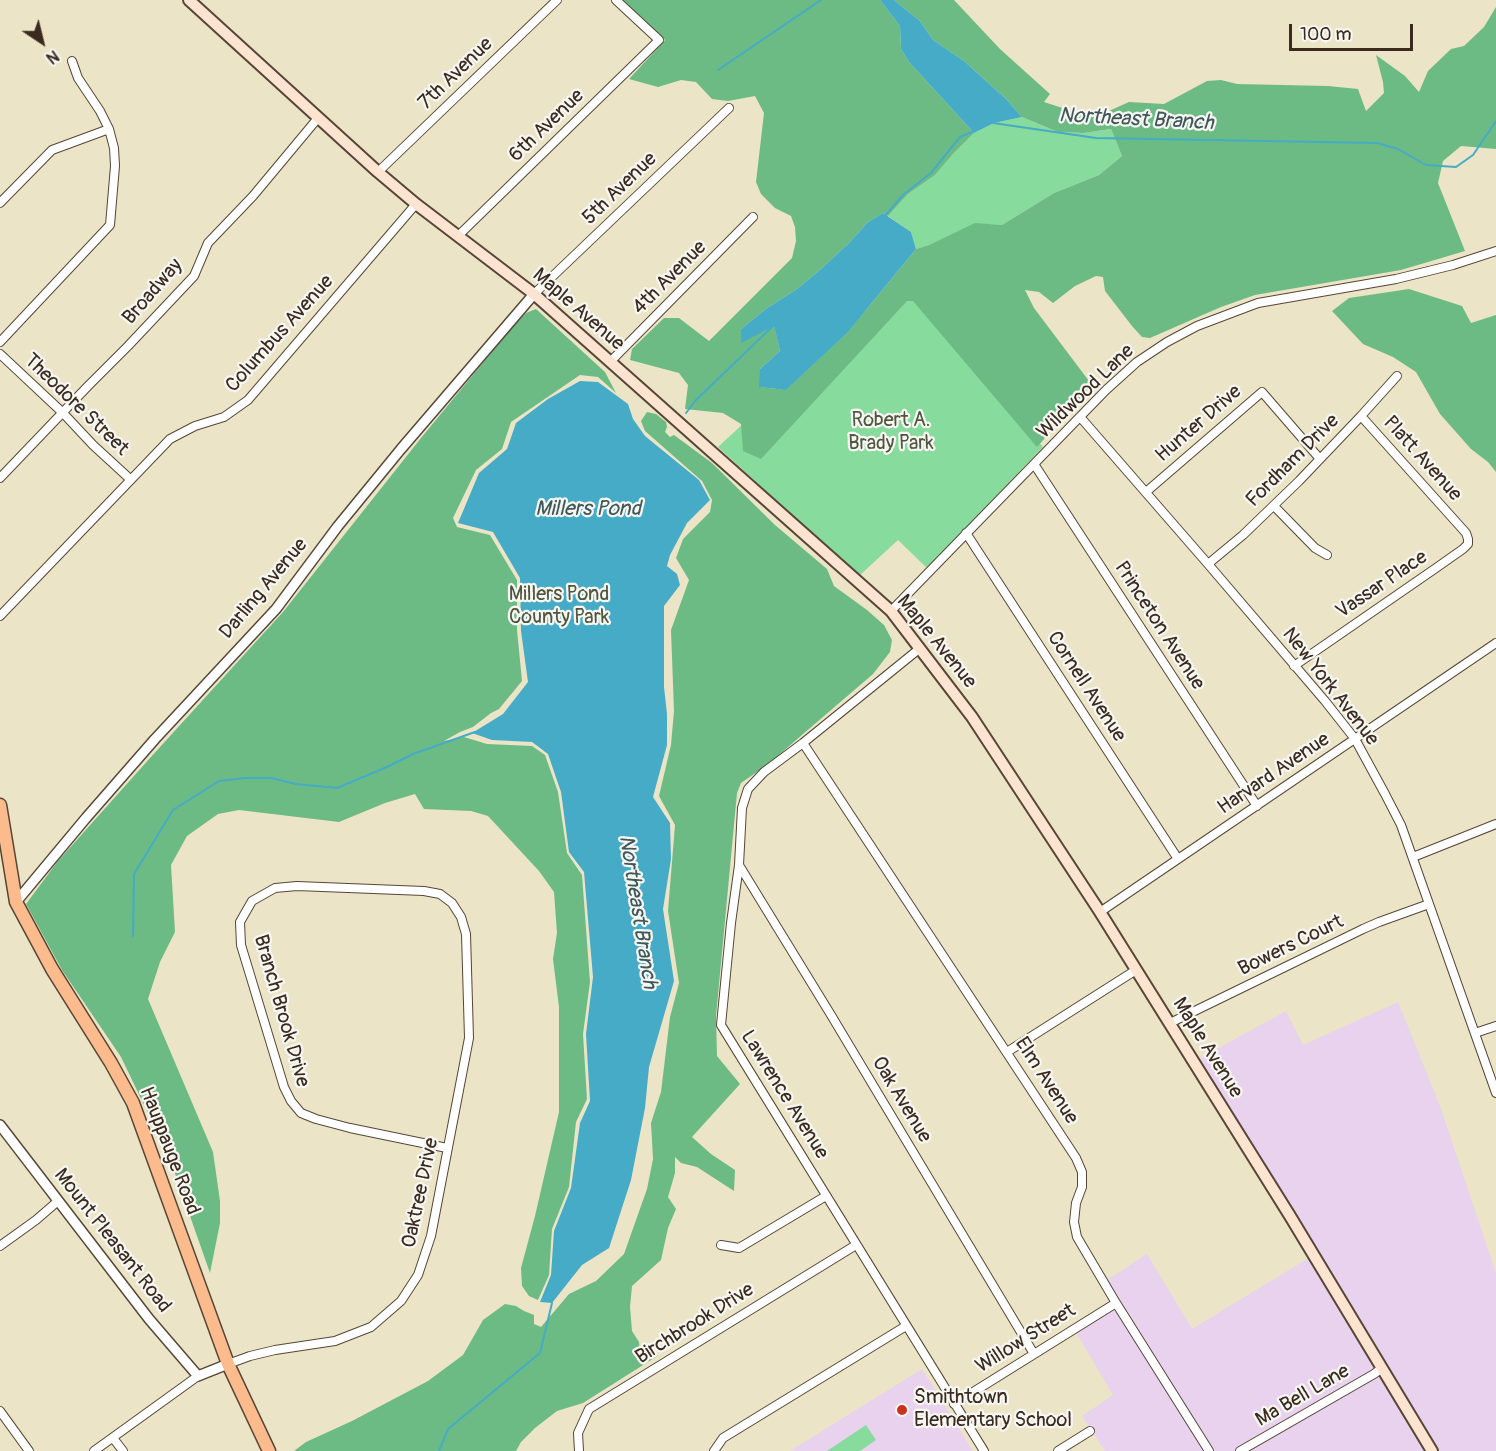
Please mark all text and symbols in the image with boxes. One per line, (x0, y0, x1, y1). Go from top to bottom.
north arrow (12, 12, 72, 72)
scale bar (1292, 12, 1416, 50)
text: 100 m (1300, 23, 1352, 46)
street label: 7th Avenue (414, 33, 498, 115)
text: N (42, 45, 63, 68)
street label: 6th Avenue (505, 84, 589, 168)
water label: Northeast Branch (1058, 103, 1214, 137)
street label: 5th Avenue (578, 148, 662, 230)
street label: 4th Avenue (628, 236, 712, 320)
street label: Broadway (118, 254, 188, 330)
street label: Maple Avenue (527, 264, 629, 356)
street label: Columbus Avenue (221, 270, 339, 398)
street label: Wildwood Lane (1033, 340, 1139, 444)
street label: Theodore Street (19, 349, 133, 461)
street label: Hunter Drive (1151, 380, 1247, 468)
park label: Robert A. Brady Park (848, 409, 934, 456)
street label: Fordham Drive (1241, 409, 1345, 513)
street label: Platt Avenue (1377, 411, 1467, 507)
water label: Millers Pond (535, 497, 641, 523)
street label: Darling Avenue (215, 534, 313, 644)
street label: Vassar Place (1332, 546, 1432, 624)
street label: Princeton Avenue (1109, 557, 1209, 695)
park label: Millers Pond County Park (509, 583, 609, 630)
street label: Maple Avenue (891, 590, 981, 694)
street label: New York Avenue (1276, 623, 1384, 751)
street label: Cornell Avenue (1041, 627, 1131, 747)
street label: Harvard Avenue (1214, 728, 1334, 820)
water label: Northeast Branch (612, 834, 662, 990)
street label: Bowers Court (1235, 910, 1347, 982)
street label: Branch Brook Drive (248, 932, 314, 1090)
street label: Maple Avenue (1167, 993, 1247, 1103)
street label: Lawrence Avenue (735, 1026, 833, 1164)
street label: Elm Avenue (1009, 1033, 1083, 1129)
street label: Oak Avenue (866, 1053, 936, 1147)
street label: Hauppauge Road (134, 1084, 204, 1218)
street label: Oaktree Drive (398, 1136, 444, 1250)
street label: Mount Pleasant Road (48, 1164, 176, 1318)
street label: Birchbrook Drive (631, 1278, 759, 1370)
street label: Willow Street (972, 1299, 1080, 1379)
street label: Ma Bell Lane (1252, 1360, 1354, 1432)
place label: Smithtown Elementary School (914, 1386, 1072, 1433)
marker: Smithtown Elementary School (895, 1403, 909, 1417)

